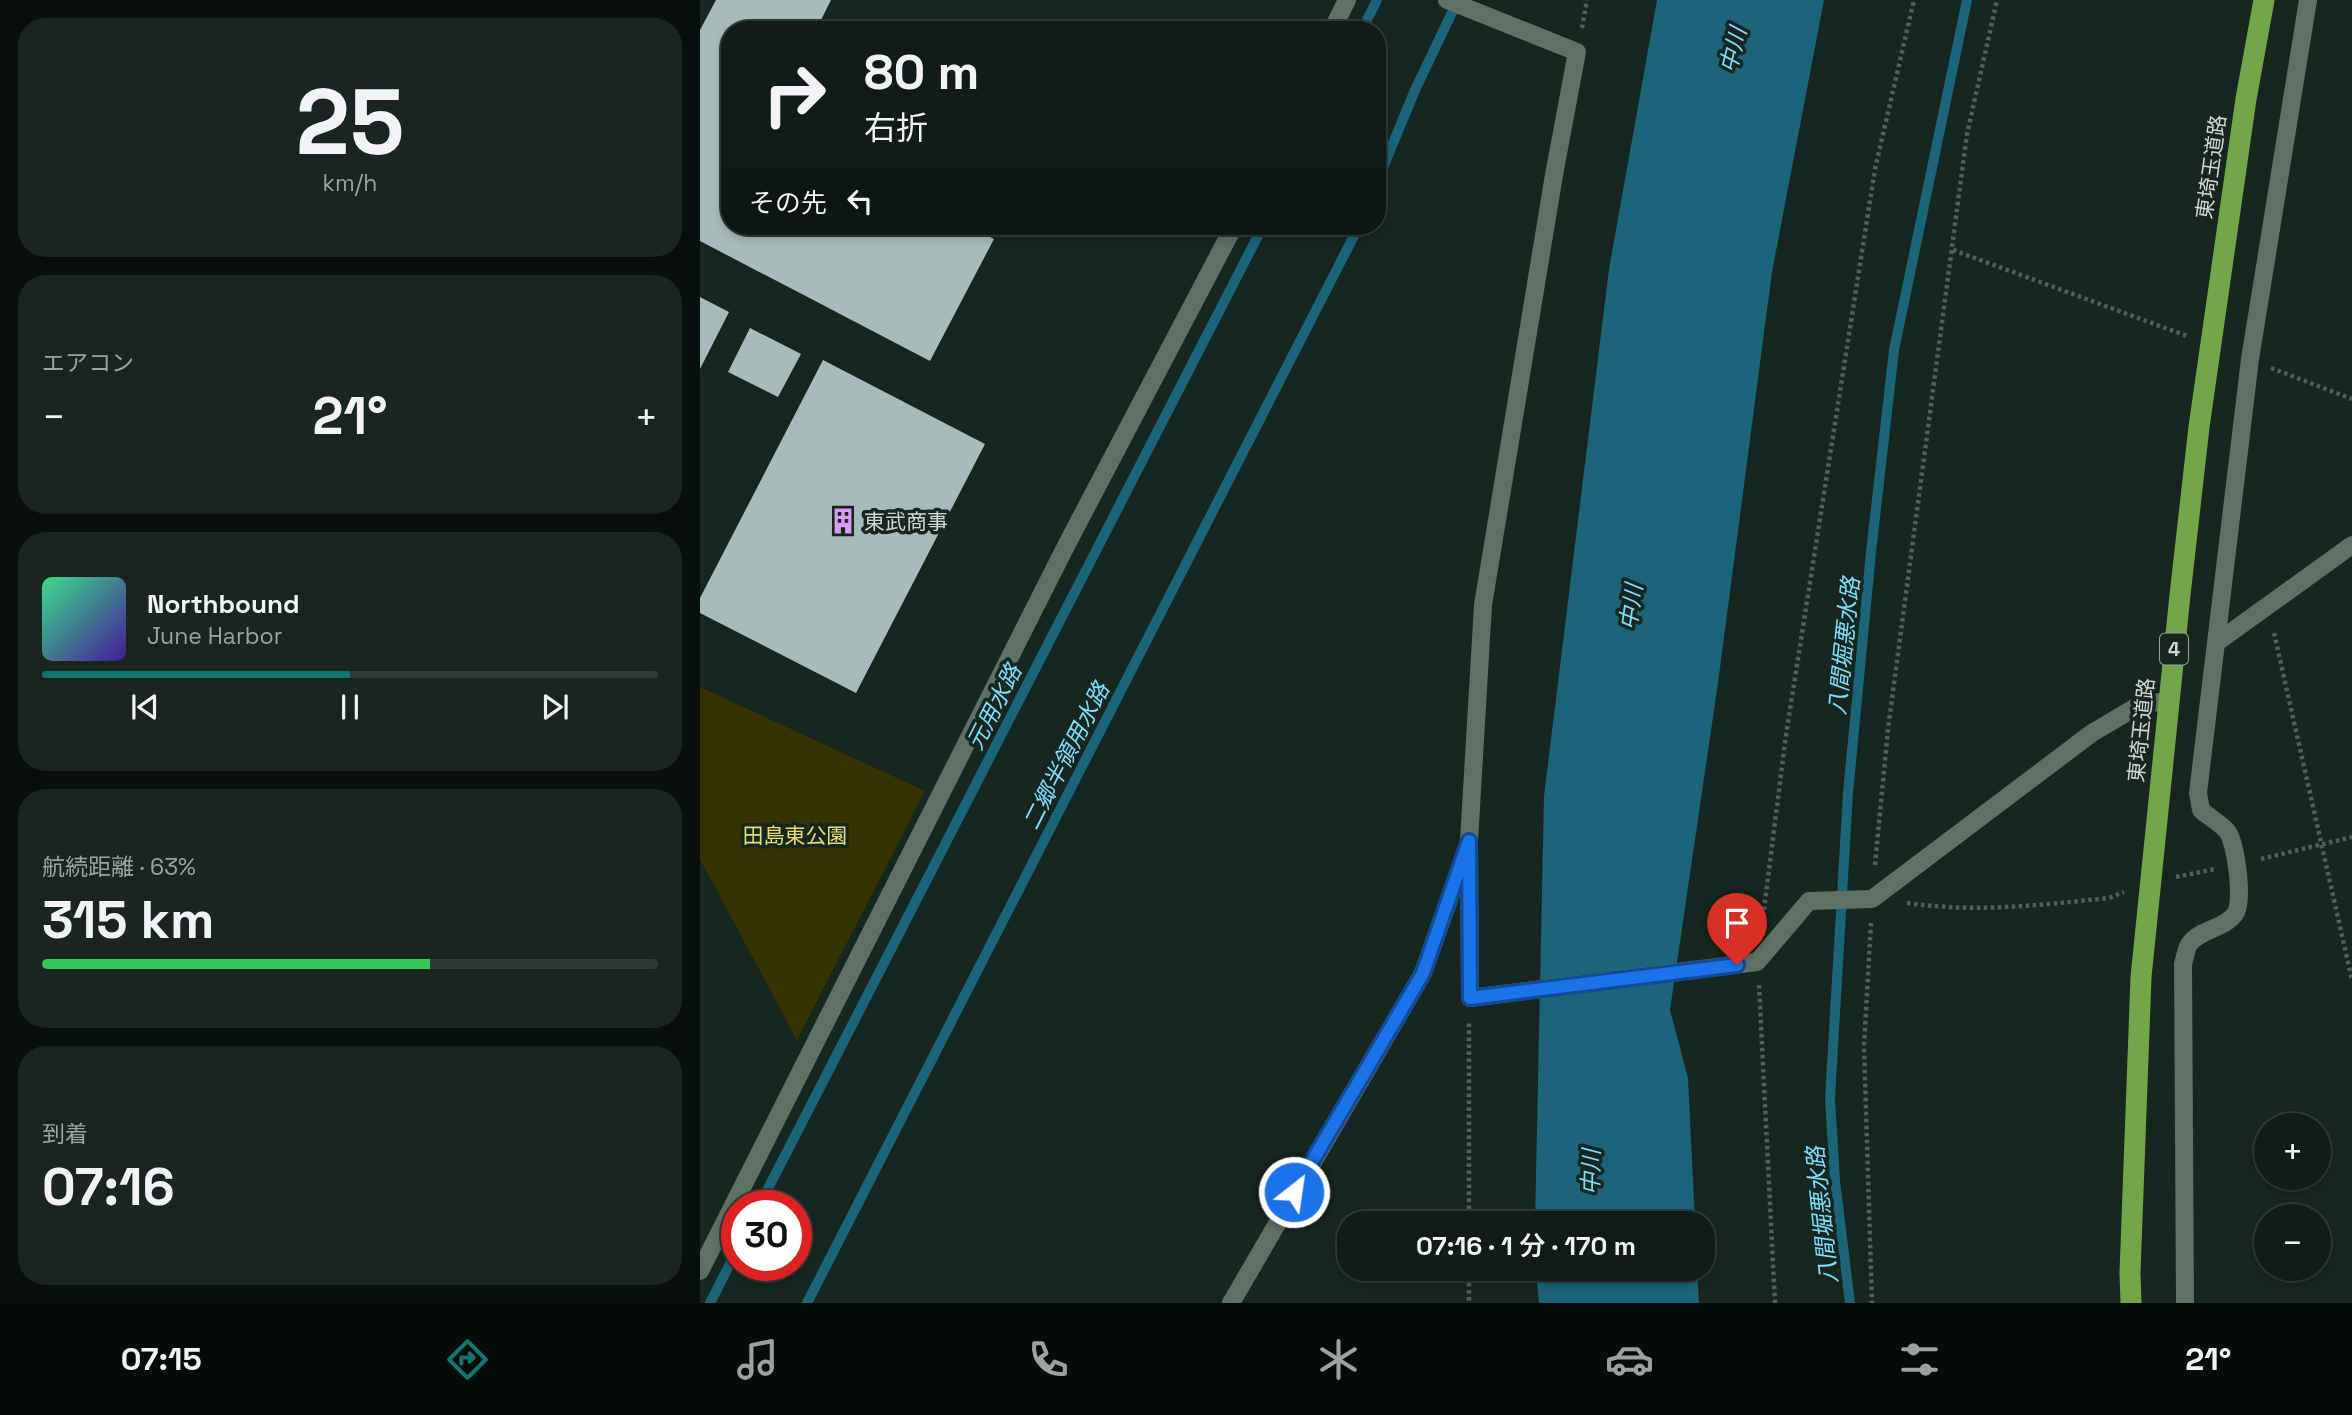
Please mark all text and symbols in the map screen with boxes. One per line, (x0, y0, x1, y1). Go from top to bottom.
water label: 中川 (1713, 21, 1754, 76)
text: 80 m (864, 41, 979, 103)
icon: right (749, 49, 840, 140)
text: 25 (296, 64, 404, 181)
text: 右折 (864, 108, 928, 148)
street label: 東埼玉道路 (2190, 113, 2232, 221)
text: km/h (323, 168, 377, 198)
icon: left (841, 182, 879, 220)
text: その先 (749, 186, 827, 220)
text: エアコン (42, 348, 134, 378)
text: 21° (313, 383, 387, 449)
text: − (42, 393, 66, 441)
text: + (634, 393, 658, 441)
building icon: 東武商事 (828, 506, 858, 536)
place label: 東武商事 (864, 508, 948, 535)
water label: 八間堀悪水路 (1822, 574, 1866, 716)
water label: 中川 (1613, 579, 1649, 632)
text: Northbound (147, 587, 300, 621)
text: June Harbor (147, 621, 282, 651)
road number: 4 (2160, 634, 2188, 664)
water label: 元用水路 (960, 657, 1029, 755)
water label: 二郷半領用水路 (1016, 676, 1117, 835)
street label: 東埼玉道路 (2122, 676, 2160, 784)
icon: previous (126, 688, 164, 726)
icon: pause (331, 688, 369, 726)
icon: next (536, 688, 574, 726)
park label: 田島東公園 (743, 822, 848, 849)
text: 航続距離 · 63% (42, 852, 196, 882)
text: 315 km (42, 887, 214, 953)
pin (1707, 893, 1767, 965)
icon: arrive (1718, 904, 1756, 942)
map controls (2254, 1113, 2331, 1281)
button: + (2254, 1113, 2331, 1190)
text: 到着 (42, 1119, 88, 1149)
water label: 八間堀悪水路 (1800, 1143, 1844, 1285)
water label: 中川 (1576, 1146, 1606, 1195)
text: 07:16 (42, 1154, 175, 1220)
position arrow (1257, 1155, 1331, 1229)
speed limit sign: 30 (721, 1190, 812, 1281)
button: − (2254, 1204, 2331, 1281)
text: 07:16 · 1 分 · 170 m (1416, 1229, 1636, 1263)
icon: directions (443, 1335, 492, 1384)
icon: music (733, 1335, 782, 1384)
icon: phone (1024, 1335, 1073, 1384)
icon: climate (1314, 1335, 1363, 1384)
icon: car (1605, 1335, 1654, 1384)
icon: filters (1895, 1335, 1944, 1384)
text: 07:15 (121, 1339, 202, 1379)
text: 21° (2185, 1339, 2231, 1379)

